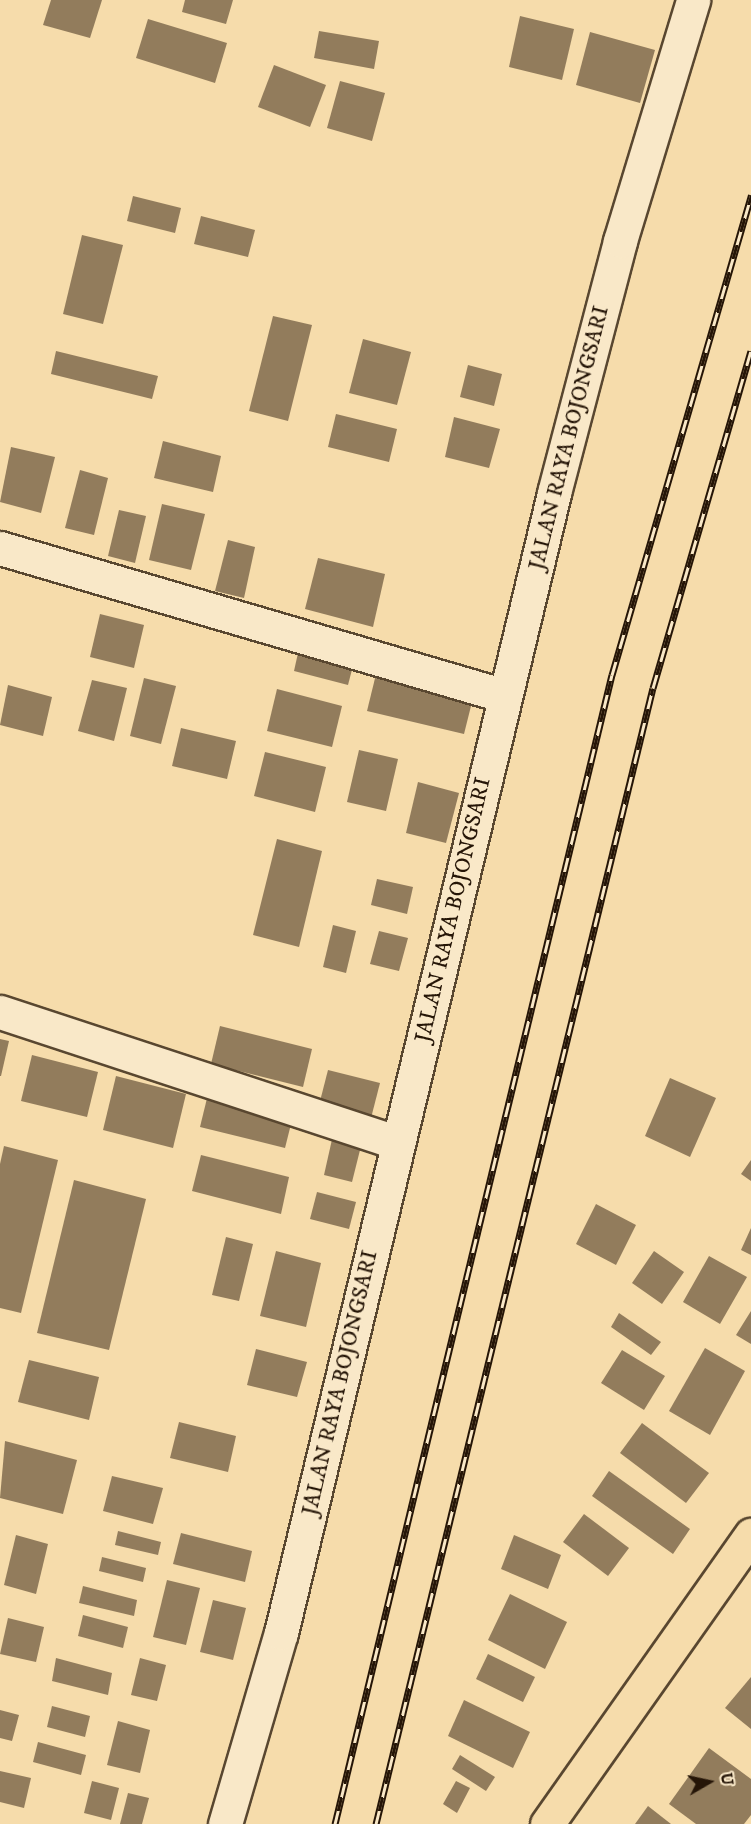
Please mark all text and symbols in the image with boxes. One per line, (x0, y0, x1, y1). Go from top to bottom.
street label: JALAN RAYA BOJONGSARI (523, 303, 615, 573)
street label: JALAN RAYA BOJONGSARI (410, 775, 496, 1045)
street label: JALAN RAYA BOJONGSARI (297, 1248, 383, 1518)
north arrow (679, 1752, 739, 1812)
text: U (716, 1771, 738, 1787)

